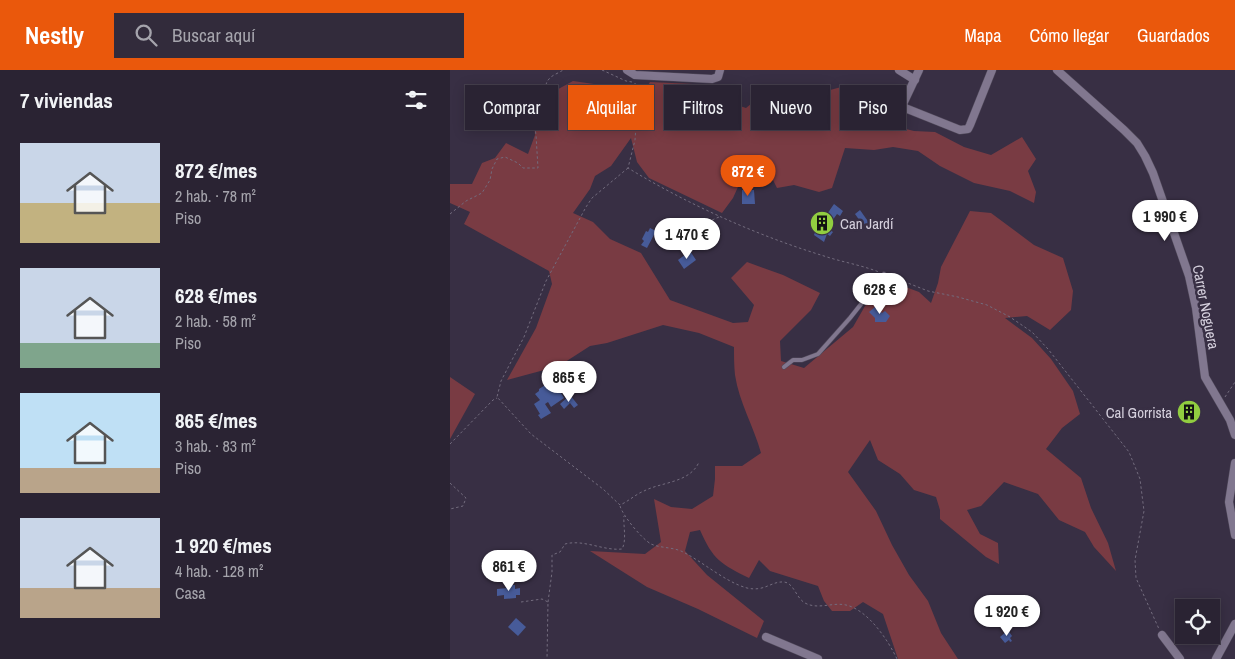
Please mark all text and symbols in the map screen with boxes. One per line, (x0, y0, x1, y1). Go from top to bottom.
search box (114, 13, 464, 58)
text: Nestly (25, 19, 84, 51)
icon: search (132, 21, 160, 49)
text: Buscar aquí (172, 22, 255, 48)
text: Mapa (964, 23, 1001, 48)
text: Cómo llegar (1029, 23, 1109, 48)
text: Guardados (1137, 23, 1210, 48)
chip: Comprar (465, 85, 558, 130)
chip: Alquilar (568, 85, 654, 130)
chip: Filtros (664, 85, 741, 130)
chip: Nuevo (751, 85, 830, 130)
chip: Piso (840, 85, 906, 130)
text: 7 viviendas (20, 86, 113, 115)
icon: filters (402, 86, 430, 114)
pin: 872 € (713, 154, 783, 197)
text: 872 €/mes (175, 156, 257, 185)
text: 872 € (732, 160, 764, 182)
icon: home (60, 163, 120, 223)
text: 2 hab. · 78 m² (175, 185, 256, 207)
pin: 1 990 € (1119, 200, 1211, 242)
text: 1 990 € (1143, 205, 1187, 227)
text: Piso (175, 207, 201, 229)
building icon: Can Jardí (809, 210, 835, 236)
place label: Can Jardí (840, 213, 894, 234)
pin: 1 470 € (641, 218, 733, 260)
text: 1 470 € (665, 223, 709, 245)
street label: Carrer Noguera (1188, 263, 1224, 351)
pin: 628 € (845, 272, 915, 315)
text: 628 € (864, 278, 896, 300)
text: 628 €/mes (175, 281, 257, 310)
icon: home (60, 288, 120, 348)
text: 2 hab. · 58 m² (175, 310, 256, 332)
text: Piso (175, 332, 201, 354)
pin: 865 € (534, 360, 604, 403)
text: 865 € (553, 366, 585, 388)
building icon: Cal Gorrista (1176, 399, 1202, 425)
place label: Cal Gorrista (1106, 402, 1172, 423)
text: 865 €/mes (175, 406, 257, 435)
icon: home (60, 413, 120, 473)
text: 3 hab. · 83 m² (175, 435, 256, 457)
text: Piso (175, 457, 201, 479)
text: 1 920 €/mes (175, 531, 272, 560)
icon: home (60, 538, 120, 598)
pin: 861 € (474, 550, 544, 592)
text: 861 € (493, 555, 525, 577)
text: 4 hab. · 128 m² (175, 560, 263, 582)
text: Casa (175, 582, 206, 604)
pin: 1 920 € (961, 594, 1053, 637)
map controls (1175, 599, 1220, 644)
button: locate (1175, 599, 1220, 644)
text: 1 920 € (985, 600, 1029, 622)

